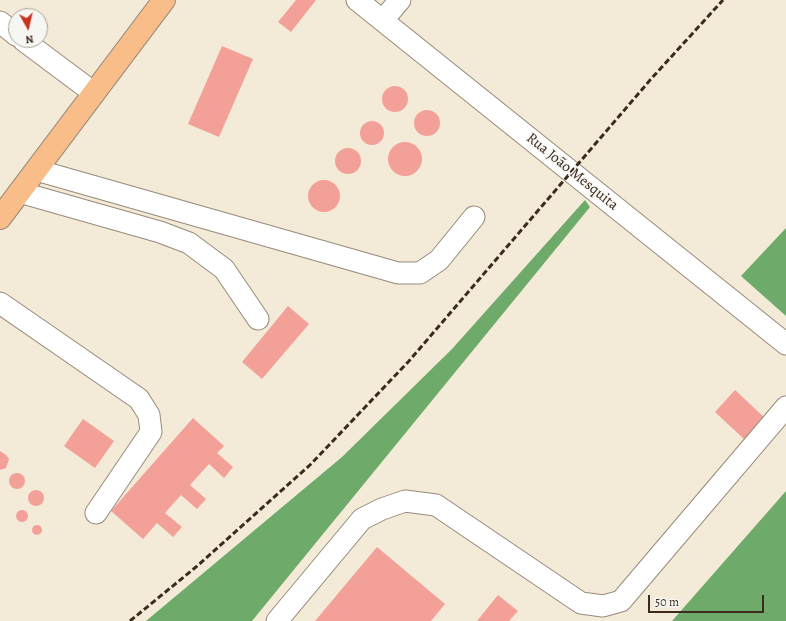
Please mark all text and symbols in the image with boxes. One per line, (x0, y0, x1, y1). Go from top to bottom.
north arrow (8, 8, 48, 48)
text: N (25, 31, 35, 47)
street label: Rua João Mesquita (522, 129, 622, 215)
scale bar (650, 587, 766, 613)
text: 50 m (655, 594, 679, 610)

